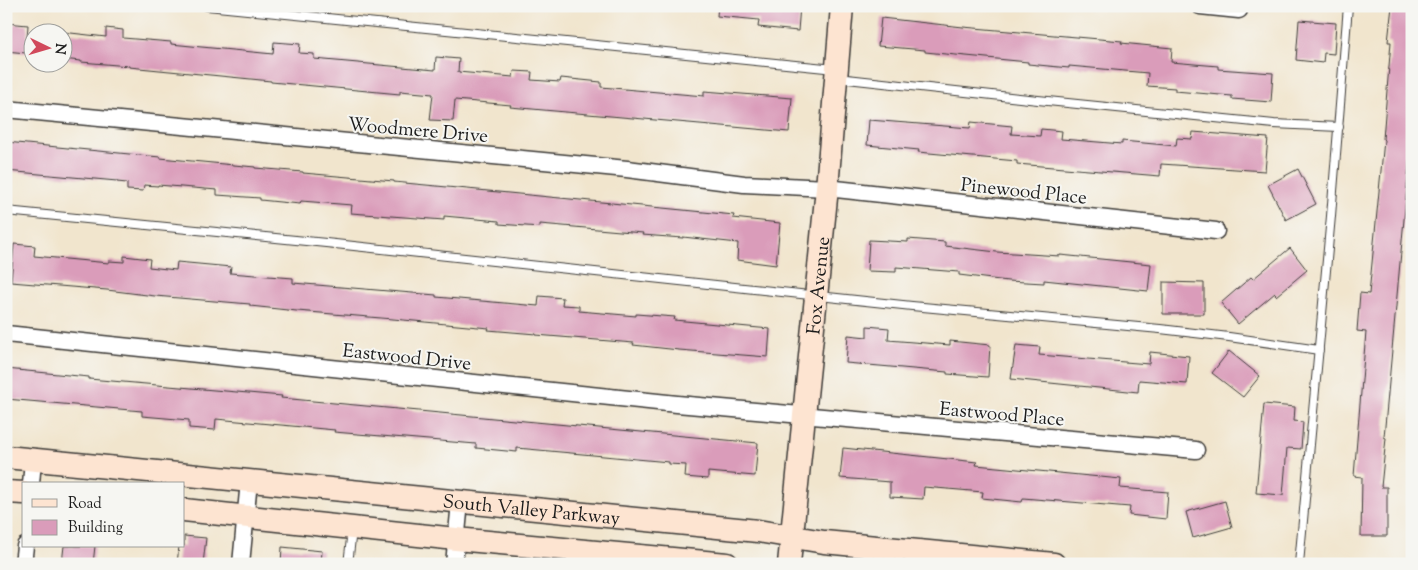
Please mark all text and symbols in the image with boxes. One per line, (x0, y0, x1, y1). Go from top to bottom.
north arrow (22, 22, 72, 72)
text: N (49, 43, 69, 55)
street label: Woodmere Drive (346, 112, 489, 151)
street label: Pinewood Place (959, 172, 1088, 213)
street label: Fox Avenue (801, 235, 838, 336)
street label: Eastwood Drive (341, 338, 473, 379)
street label: Eastwood Place (938, 397, 1066, 434)
legend (22, 482, 185, 548)
street label: South Valley Parkway (441, 489, 622, 533)
text: Road (68, 494, 102, 515)
text: Building (68, 518, 123, 539)

